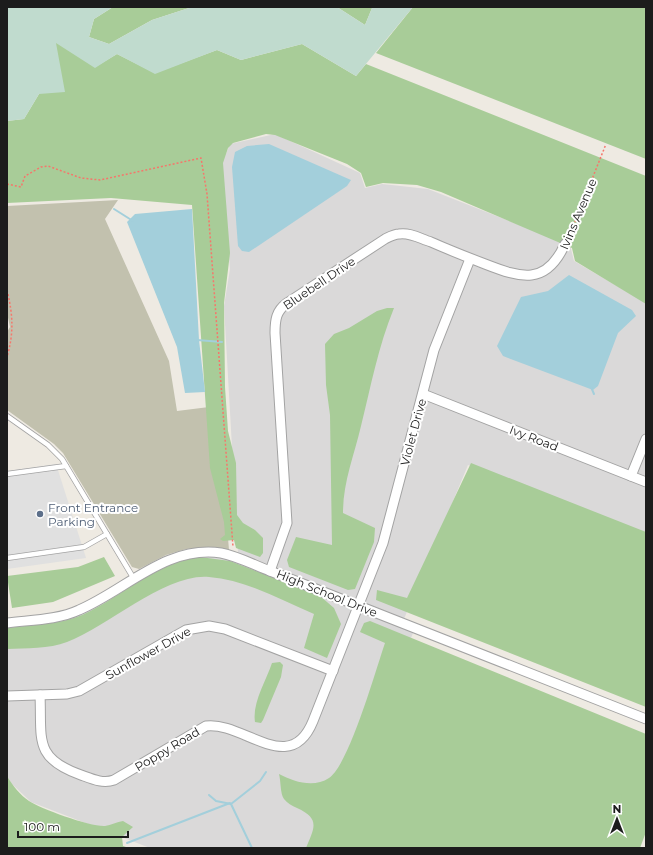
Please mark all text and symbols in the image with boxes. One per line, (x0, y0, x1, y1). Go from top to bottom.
street label: Ivins Avenue (556, 176, 600, 252)
street label: Bluebell Drive (280, 253, 358, 313)
street label: Violet Drive (397, 397, 429, 467)
street label: Ivy Road (507, 422, 561, 454)
place label: Front Entrance Parking (48, 500, 138, 529)
marker: Front Entrance Parking (35, 509, 45, 519)
street label: High School Drive (274, 566, 380, 620)
street label: Sunflower Drive (103, 623, 193, 683)
street label: Poppy Road (132, 724, 202, 774)
north arrow (597, 799, 637, 839)
text: N (613, 802, 621, 816)
scale bar (18, 813, 128, 839)
text: 100 m (24, 819, 60, 834)

